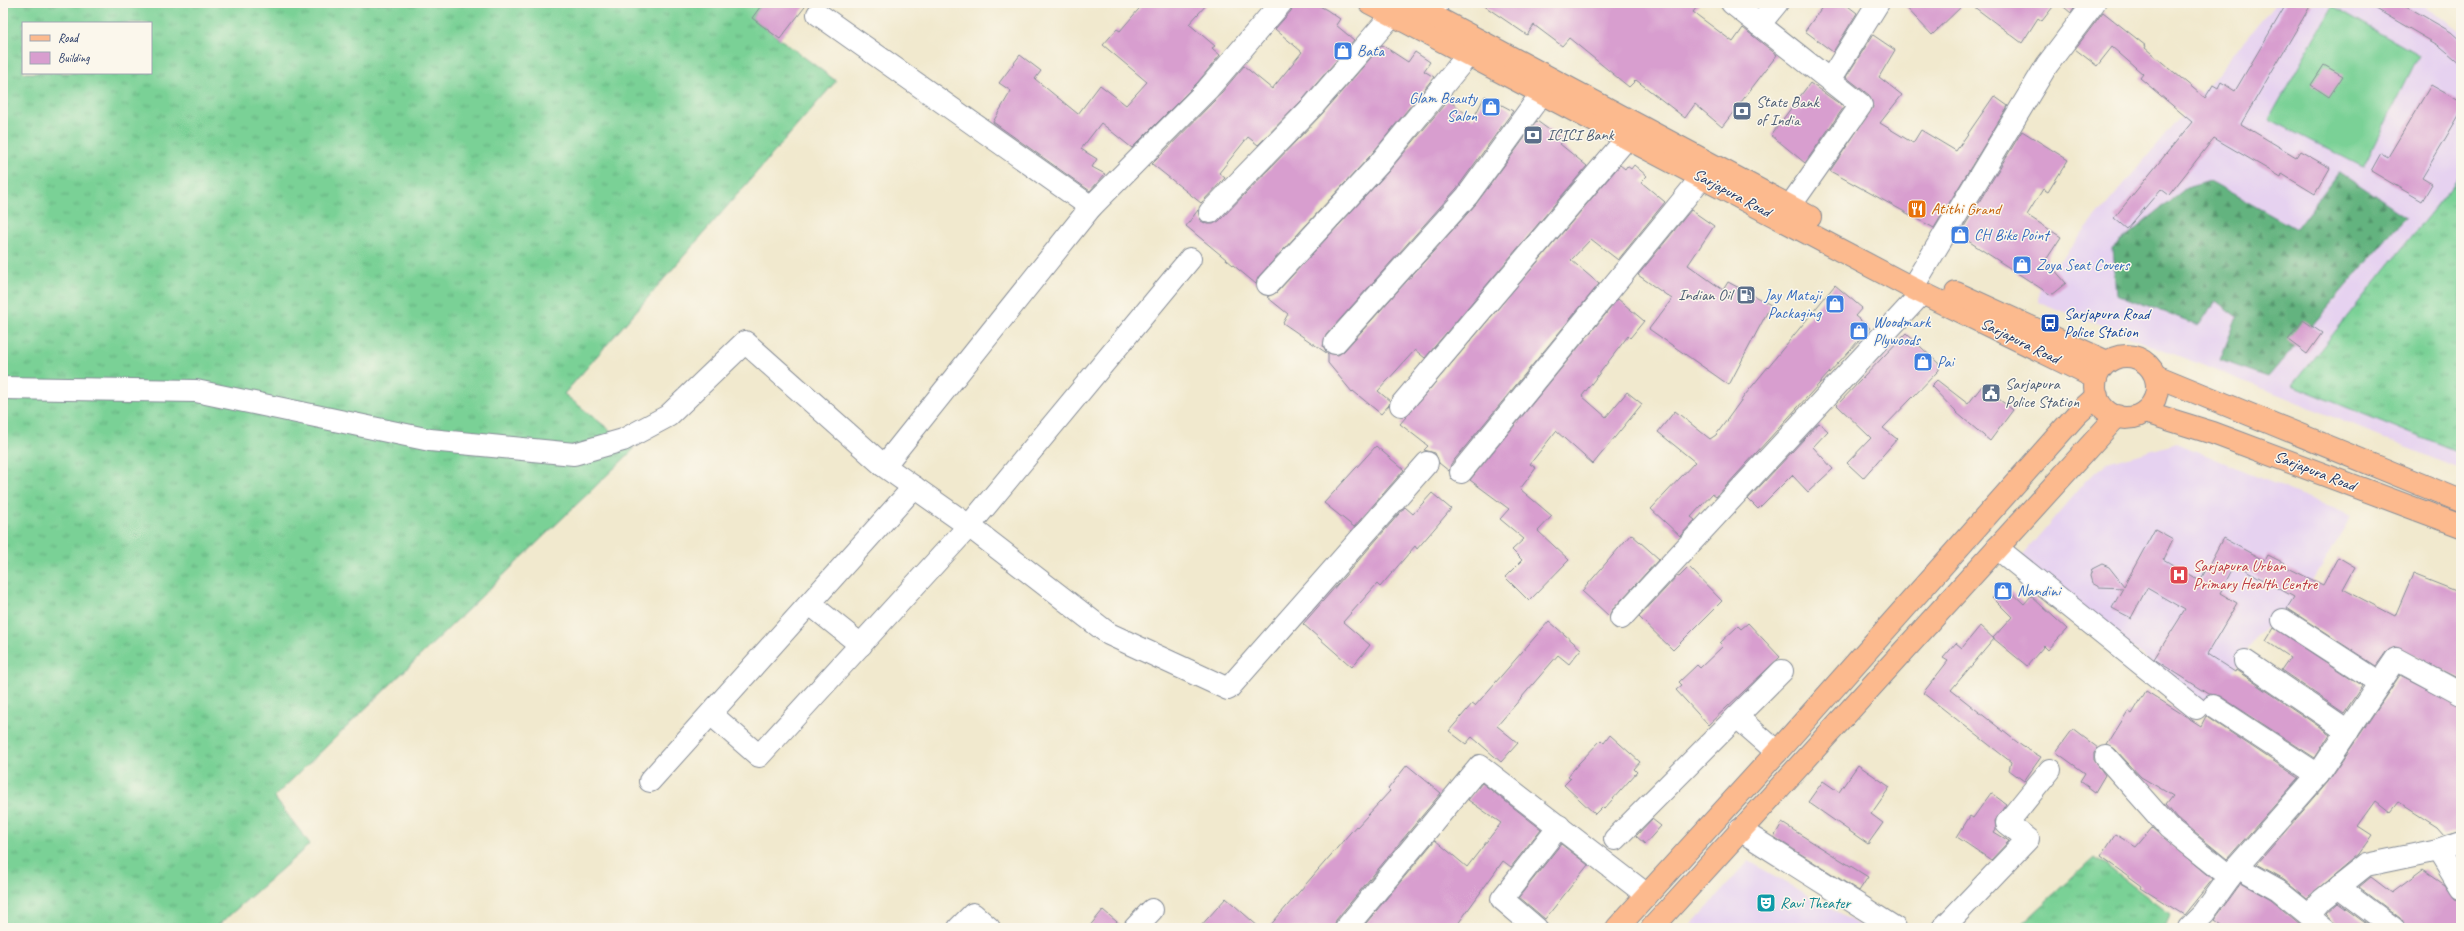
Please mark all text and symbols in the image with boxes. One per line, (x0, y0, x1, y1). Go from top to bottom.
legend (22, 22, 152, 74)
text: Road (58, 30, 80, 46)
shop icon: Bata (1332, 40, 1354, 62)
place label: Bata (1357, 41, 1386, 61)
text: Building (58, 50, 90, 66)
place label: Glam Beauty Salon (1409, 88, 1479, 126)
place label: State Bank of India (1756, 92, 1820, 130)
shop icon: Glam Beauty Salon (1480, 96, 1502, 118)
bank icon: State Bank of India (1731, 100, 1753, 122)
bank icon: ICICI Bank (1522, 124, 1544, 146)
place label: ICICI Bank (1547, 125, 1615, 145)
street label: Sarjapura Road (1690, 164, 1777, 223)
restaurant icon: Atithi Grand (1906, 198, 1928, 220)
place label: Atithi Grand (1931, 199, 2003, 219)
shop icon: CH Bike Point (1949, 224, 1971, 246)
place label: CH Bike Point (1974, 225, 2051, 245)
shop icon: Zoya Seat Covers (2011, 254, 2033, 276)
place label: Zoya Seat Covers (2036, 255, 2131, 275)
fuel station icon: Indian Oil (1735, 284, 1757, 306)
place label: Indian Oil (1678, 285, 1735, 305)
place label: Jay Mataji Packaging (1763, 285, 1823, 323)
shop icon: Jay Mataji Packaging (1824, 293, 1846, 315)
place label: Sarjapura Road Police Station (2064, 304, 2152, 342)
place label: Woodmark Plywoods (1873, 312, 1931, 350)
bus stop icon: Sarjapura Road Police Station (2039, 312, 2061, 334)
street label: Sarjapura Road (1977, 313, 2065, 370)
shop icon: Woodmark Plywoods (1848, 320, 1870, 342)
shop icon: Pai (1912, 351, 1934, 373)
place label: Pai (1937, 352, 1956, 372)
place label: Sarjapura Police Station (2005, 374, 2080, 412)
public building icon: Sarjapura Police Station (1980, 382, 2002, 404)
street label: Sarjapura Road (2272, 446, 2361, 497)
place label: Sarjapura Urban Primary Health Centre (2193, 556, 2319, 594)
hospital icon: Sarjapura Urban Primary Health Centre (2168, 564, 2190, 586)
shop icon: Nandini (1992, 580, 2014, 602)
place label: Nandini (2017, 581, 2062, 601)
theatre icon: Ravi Theater (1755, 892, 1777, 914)
place label: Ravi Theater (1780, 893, 1853, 913)

